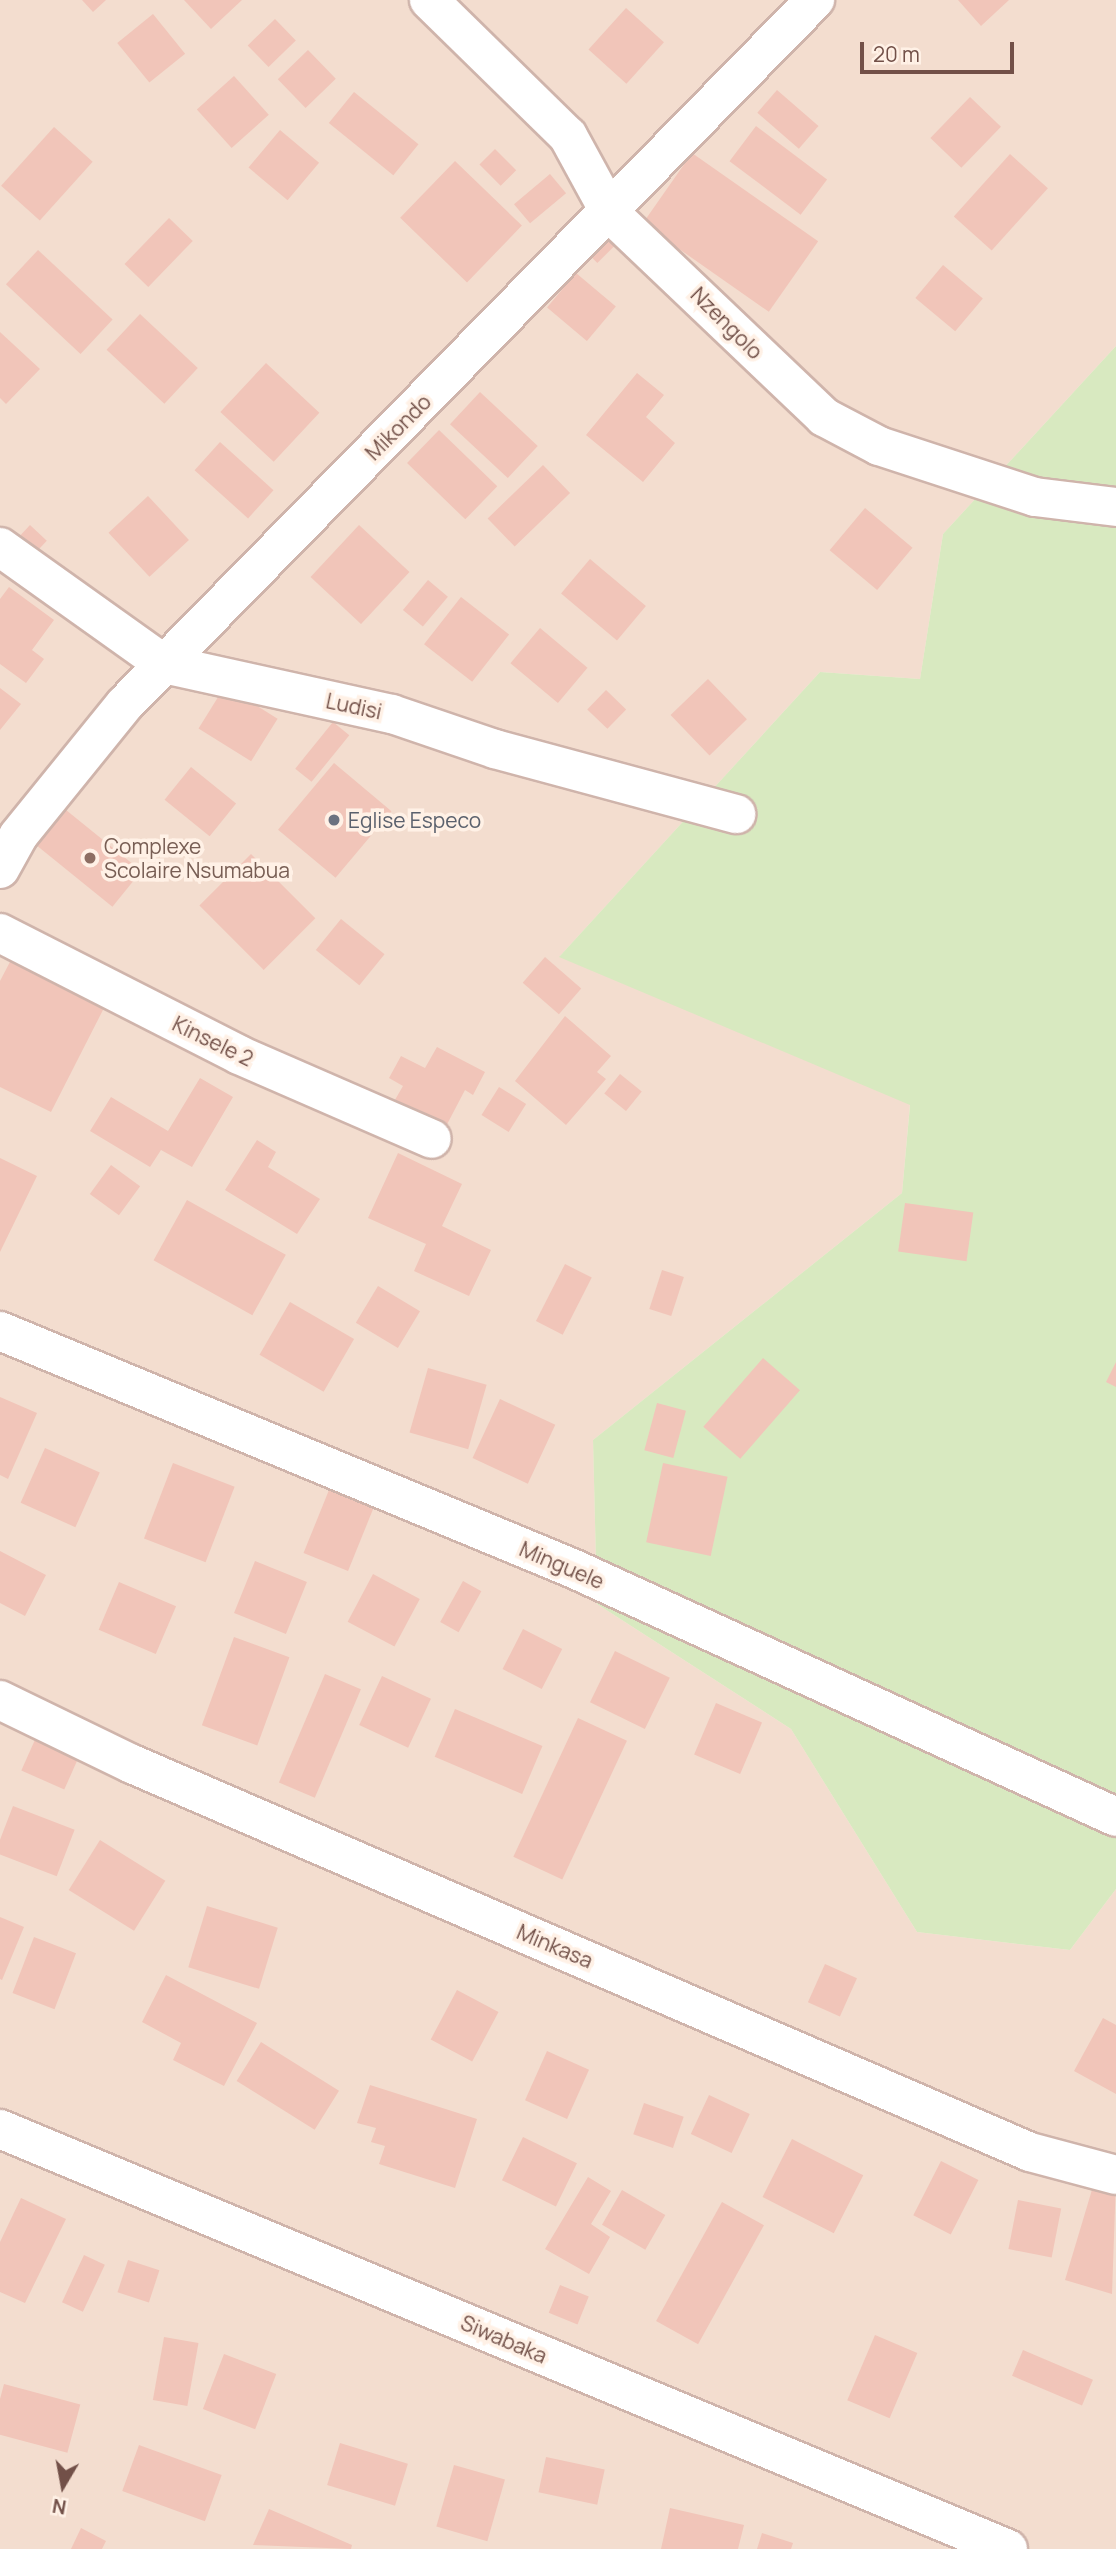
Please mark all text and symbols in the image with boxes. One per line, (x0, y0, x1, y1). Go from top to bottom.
scale bar (864, 28, 1018, 72)
text: 20 m (873, 40, 920, 68)
street label: Nzengolo (686, 282, 768, 364)
street label: Mikondo (360, 389, 436, 465)
street label: Ludisi (324, 688, 384, 724)
place label: Eglise Especo (348, 807, 481, 833)
marker: Eglise Especo (326, 812, 342, 828)
place label: Complexe Scolaire Nsumabua (104, 833, 290, 883)
marker: Complexe Scolaire Nsumabua (82, 850, 98, 866)
street label: Kinsele 2 (169, 1011, 257, 1071)
street label: Minguele (516, 1536, 608, 1594)
street label: Minkasa (513, 1919, 597, 1973)
street label: Siwabaka (457, 2310, 551, 2368)
north arrow (28, 2451, 98, 2521)
text: N (50, 2493, 68, 2521)

